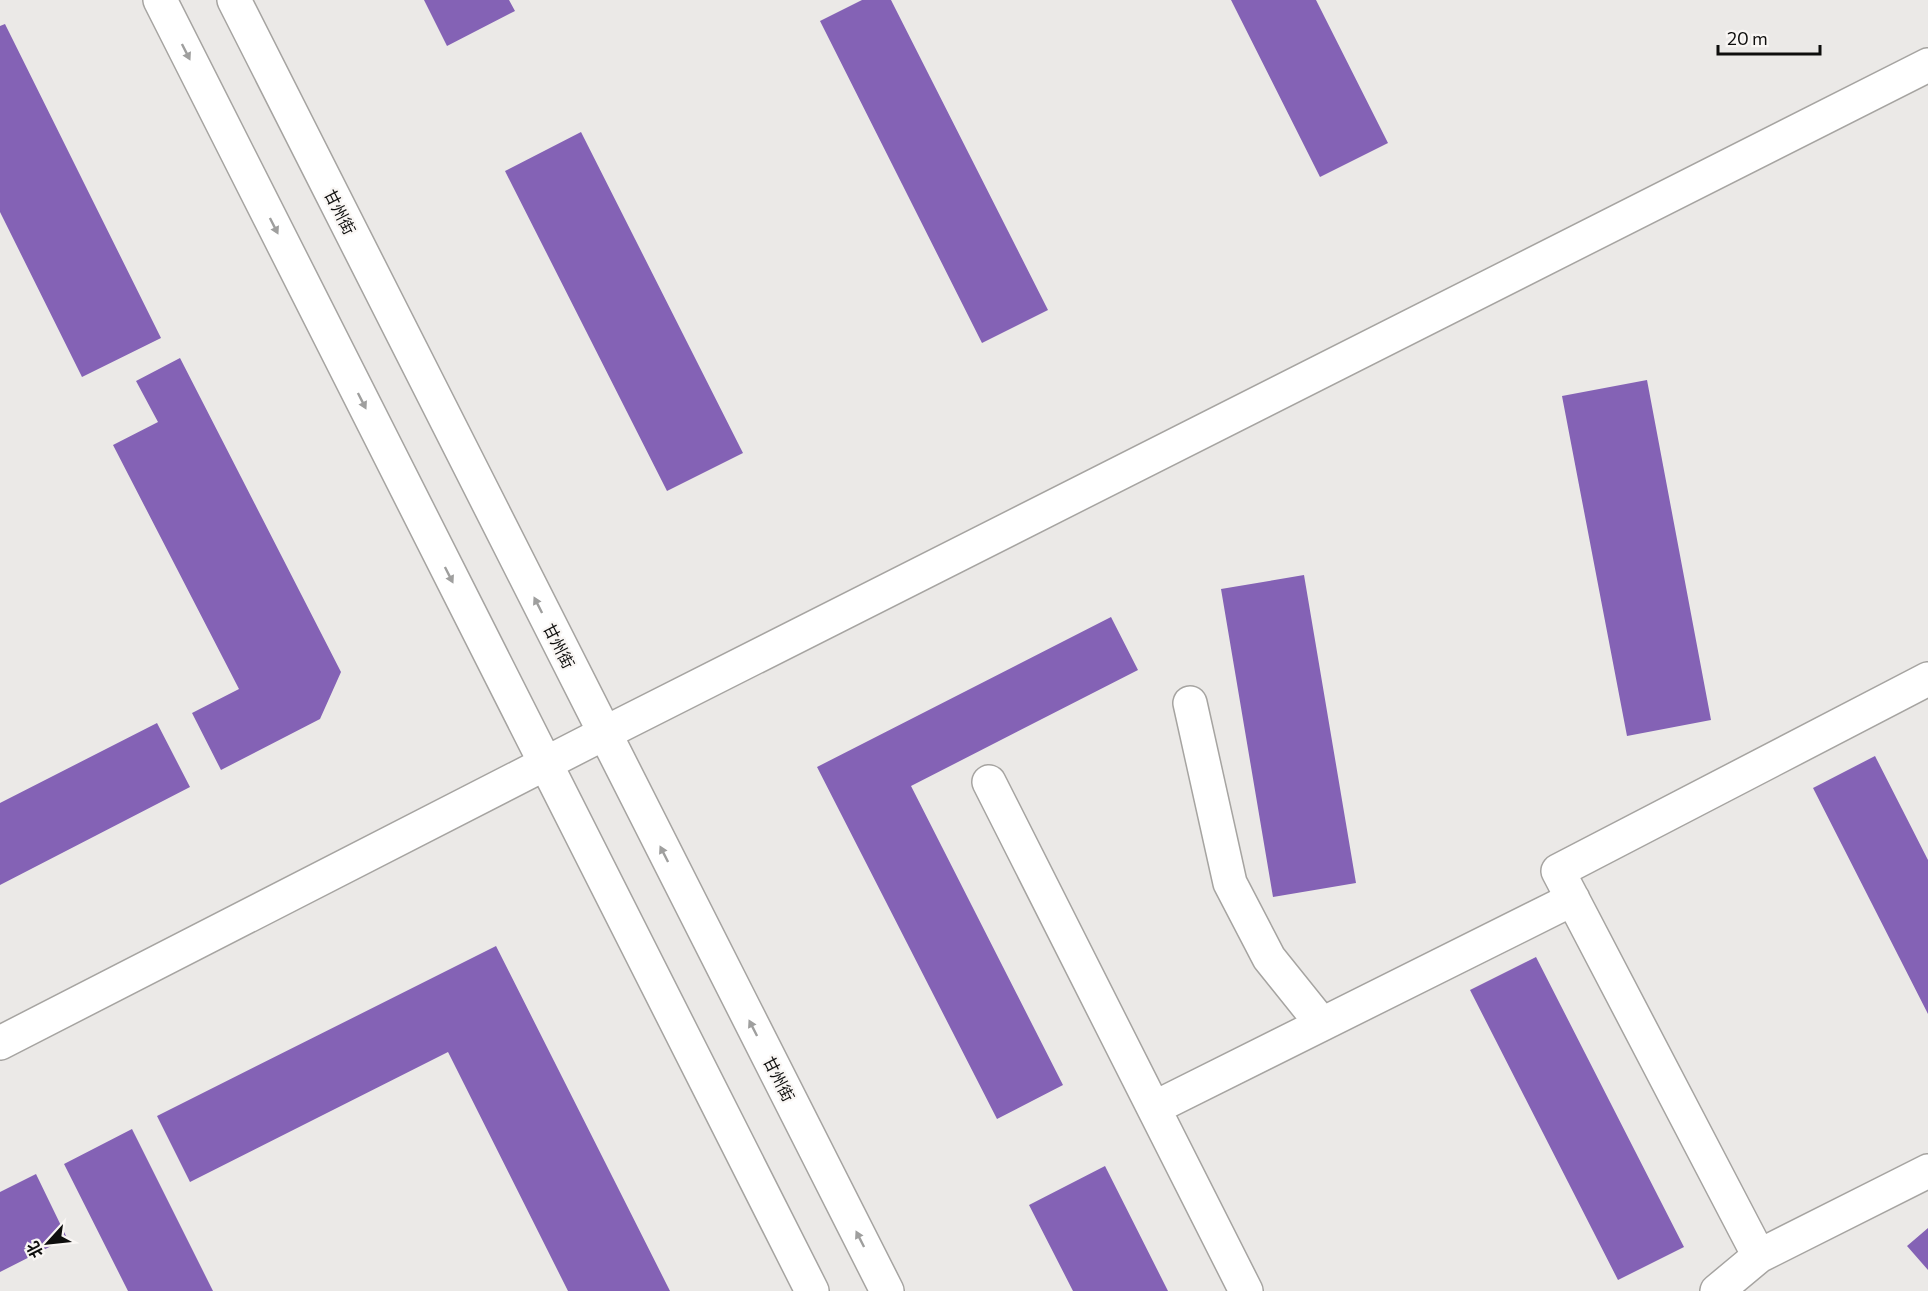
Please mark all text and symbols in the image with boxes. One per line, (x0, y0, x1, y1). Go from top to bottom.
scale bar (1718, 18, 1820, 56)
text: 20 m (1727, 27, 1768, 49)
one-way arrow (181, 44, 191, 61)
street label: 甘州街 (321, 186, 360, 237)
one-way arrow (269, 218, 279, 235)
one-way arrow (357, 392, 366, 409)
one-way arrow (445, 566, 454, 583)
one-way arrow (534, 596, 543, 613)
street label: 甘州街 (540, 620, 579, 671)
one-way arrow (660, 845, 669, 862)
one-way arrow (748, 1019, 757, 1036)
street label: 甘州街 (760, 1053, 799, 1104)
north arrow (18, 1213, 78, 1273)
one-way arrow (855, 1230, 865, 1247)
text: 北 (22, 1239, 46, 1261)

